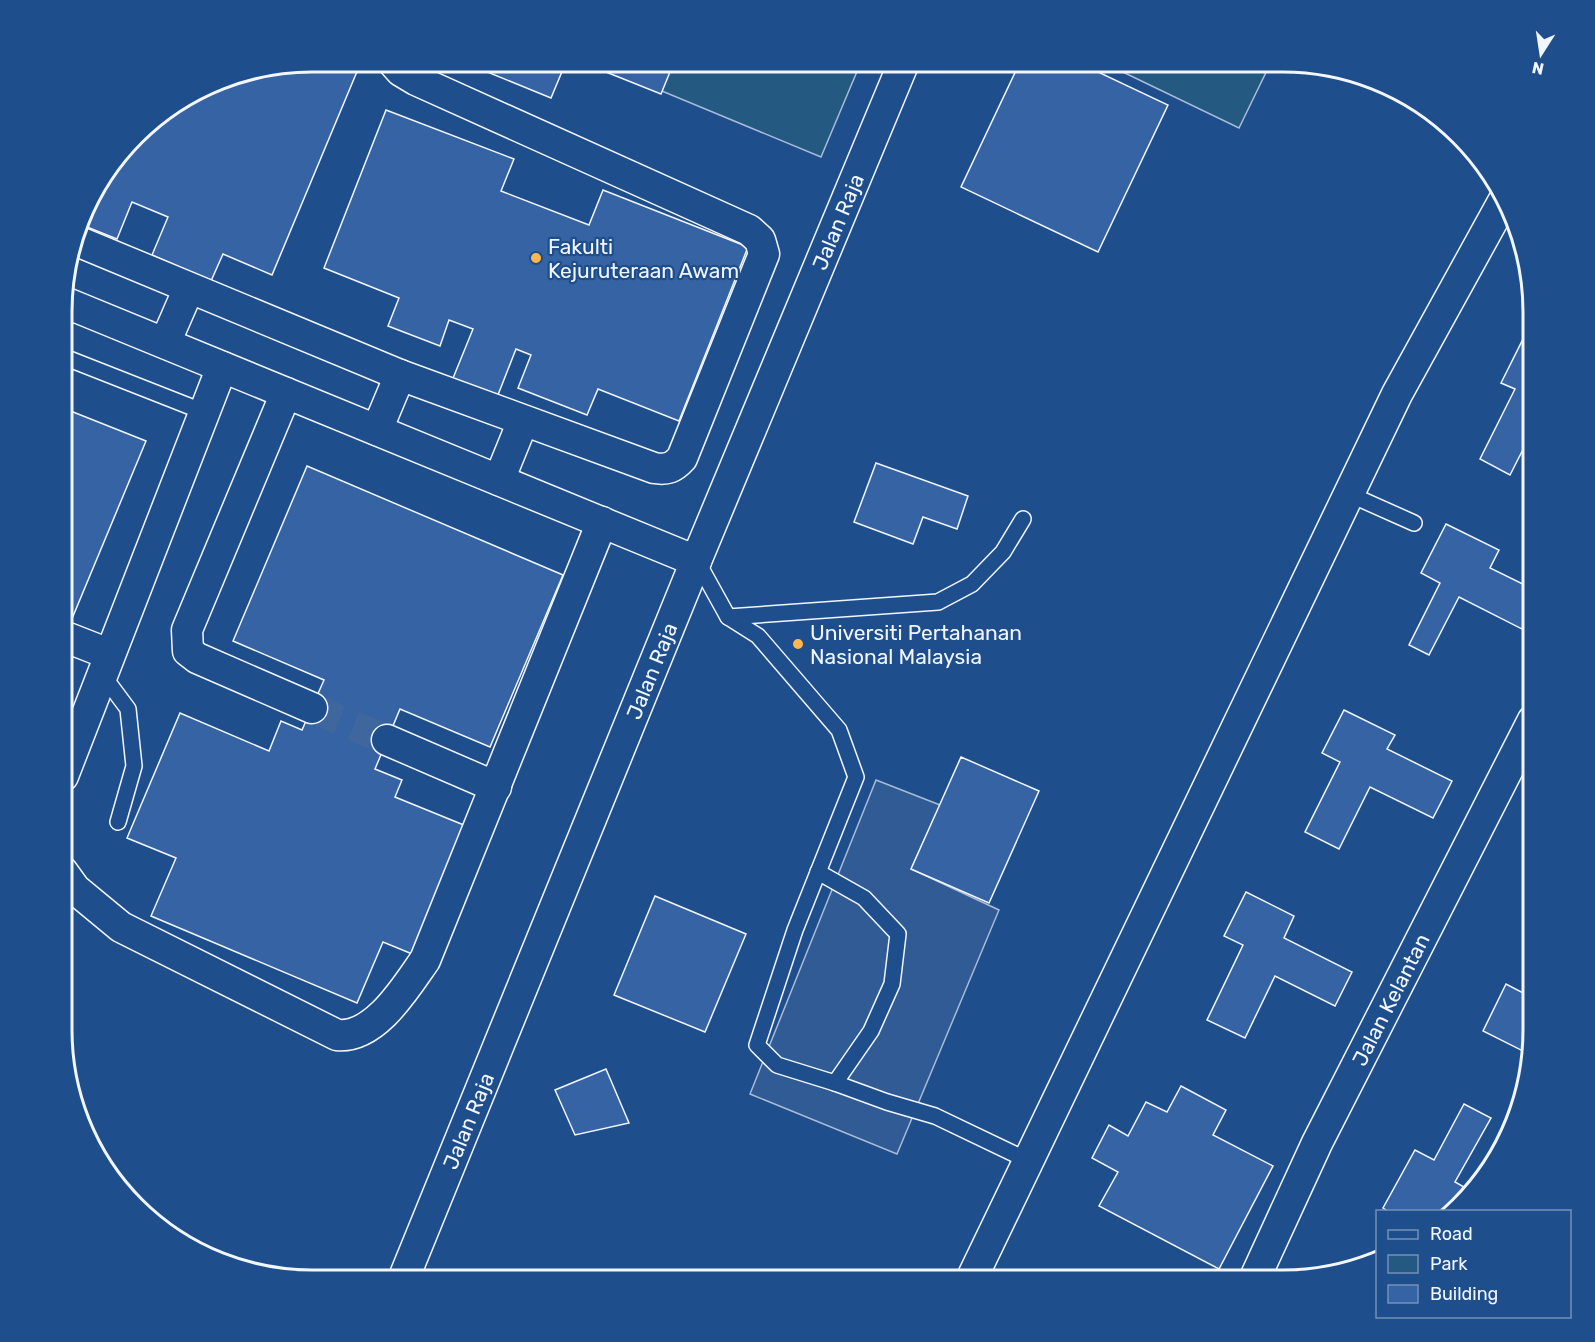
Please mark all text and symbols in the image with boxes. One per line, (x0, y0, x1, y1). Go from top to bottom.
north arrow (1511, 24, 1571, 84)
text: N (1530, 58, 1546, 79)
street label: Jalan Raja (806, 170, 869, 274)
place label: Fakulti Kejuruteraan Awam (548, 234, 739, 283)
marker: Fakulti Kejuruteraan Awam (529, 251, 543, 265)
street label: Jalan Raja (621, 619, 682, 723)
place label: Universiti Pertahanan Nasional Malaysia (810, 620, 1022, 669)
marker: Universiti Pertahanan Nasional Malaysia (791, 637, 805, 651)
street label: Jalan Kelantan (1346, 929, 1434, 1070)
street label: Jalan Raja (437, 1069, 499, 1173)
legend (1376, 1210, 1571, 1318)
text: Road (1430, 1223, 1473, 1245)
text: Park (1430, 1253, 1468, 1275)
text: Building (1430, 1283, 1498, 1305)

